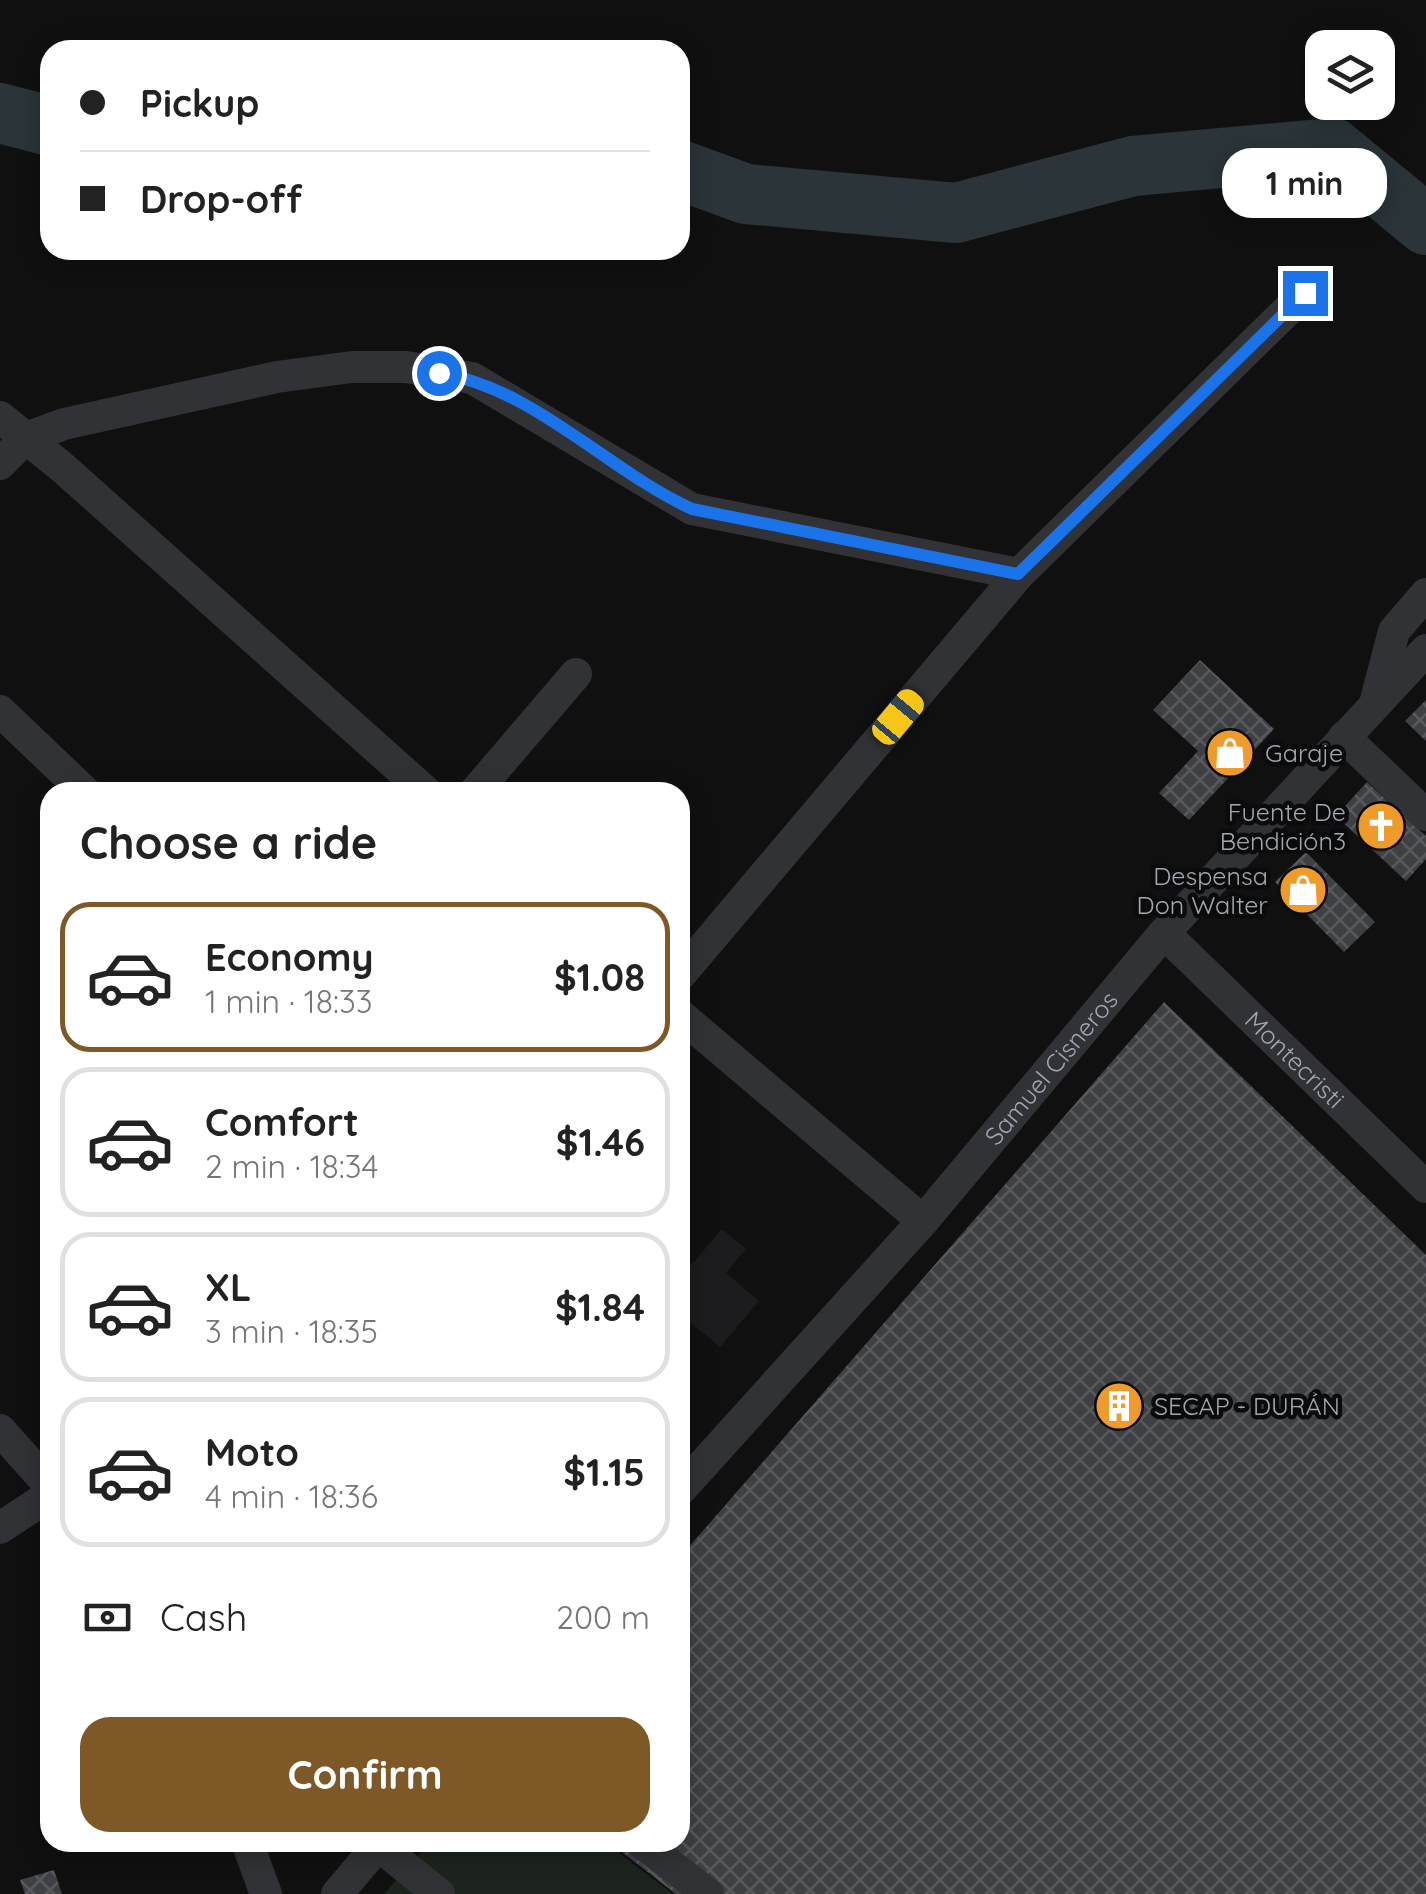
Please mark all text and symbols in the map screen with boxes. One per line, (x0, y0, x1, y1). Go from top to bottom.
map controls (1305, 30, 1395, 120)
button: layers (1305, 30, 1395, 120)
text: Pickup (140, 79, 259, 127)
callout: 1 min (1222, 148, 1388, 218)
text: 1 min (1266, 163, 1343, 203)
text: Drop-off (140, 175, 302, 223)
route end (1283, 271, 1328, 316)
route start (417, 351, 462, 396)
car (867, 684, 929, 750)
shop icon: Garaje (1204, 727, 1256, 779)
place label: Garaje (1265, 737, 1343, 768)
place label: Fuente De Bendición3 (1220, 796, 1346, 856)
church icon: Fuente De Bendición3 (1355, 800, 1407, 852)
text: Choose a ride (80, 814, 377, 870)
place label: Despensa Don Walter (1137, 860, 1268, 920)
shop icon: Despensa Don Walter (1277, 864, 1329, 916)
icon: car (85, 932, 175, 1022)
text: Economy (205, 933, 374, 981)
text: $1.08 (554, 953, 645, 1001)
text: 1 min · 18:33 (205, 981, 372, 1021)
street label: Samuel Cisneros (977, 985, 1124, 1151)
street label: Montecristi (1239, 1004, 1351, 1114)
icon: car (85, 1097, 175, 1187)
text: Comfort (205, 1098, 359, 1146)
text: $1.46 (556, 1118, 645, 1166)
text: 2 min · 18:34 (205, 1146, 378, 1186)
icon: car (85, 1262, 175, 1352)
text: XL (205, 1263, 251, 1311)
text: $1.84 (555, 1283, 645, 1331)
text: 3 min · 18:35 (205, 1311, 378, 1351)
building icon: SECAP - DURÁN (1093, 1380, 1145, 1432)
place label: SECAP - DURÁN (1154, 1390, 1340, 1421)
icon: car (85, 1427, 175, 1517)
text: Moto (205, 1428, 299, 1476)
text: $1.15 (563, 1448, 645, 1496)
text: 4 min · 18:36 (205, 1476, 378, 1516)
icon: cash (80, 1590, 135, 1645)
text: Cash (160, 1593, 247, 1641)
text: 200 m (556, 1597, 650, 1637)
button: Confirm (80, 1717, 650, 1832)

